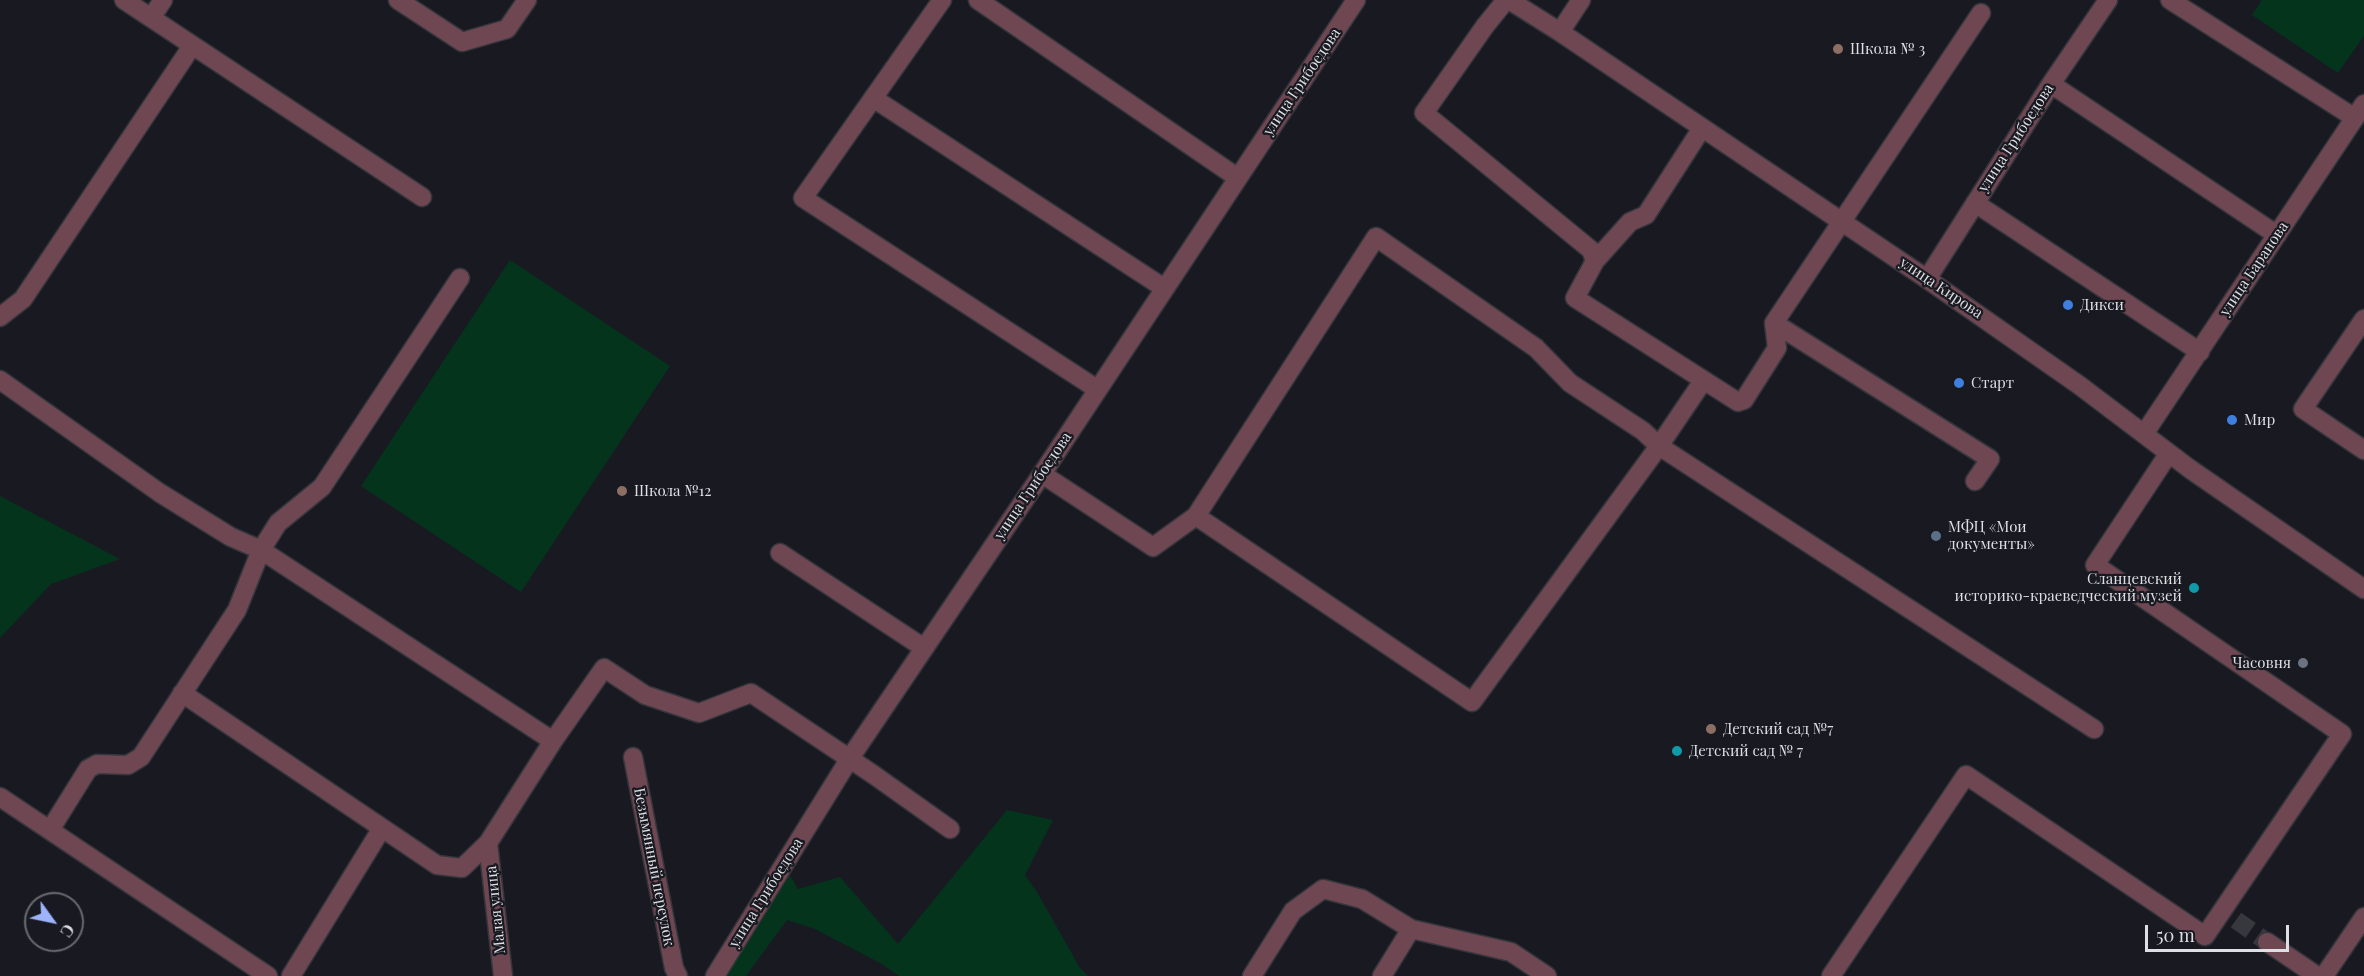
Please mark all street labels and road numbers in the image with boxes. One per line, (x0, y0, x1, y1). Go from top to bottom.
street label: улица Грибоедова (1259, 25, 1345, 139)
street label: улица Грибоедова (1974, 80, 2058, 196)
street label: улица Баранова (2216, 218, 2292, 320)
street label: улица Кирова (1896, 254, 1986, 322)
street label: улица Грибоедова (990, 429, 1076, 543)
street label: Безымянный переулок (630, 786, 678, 948)
street label: улица Грибоедова (725, 835, 807, 951)
street label: Малая улица (482, 865, 510, 955)

